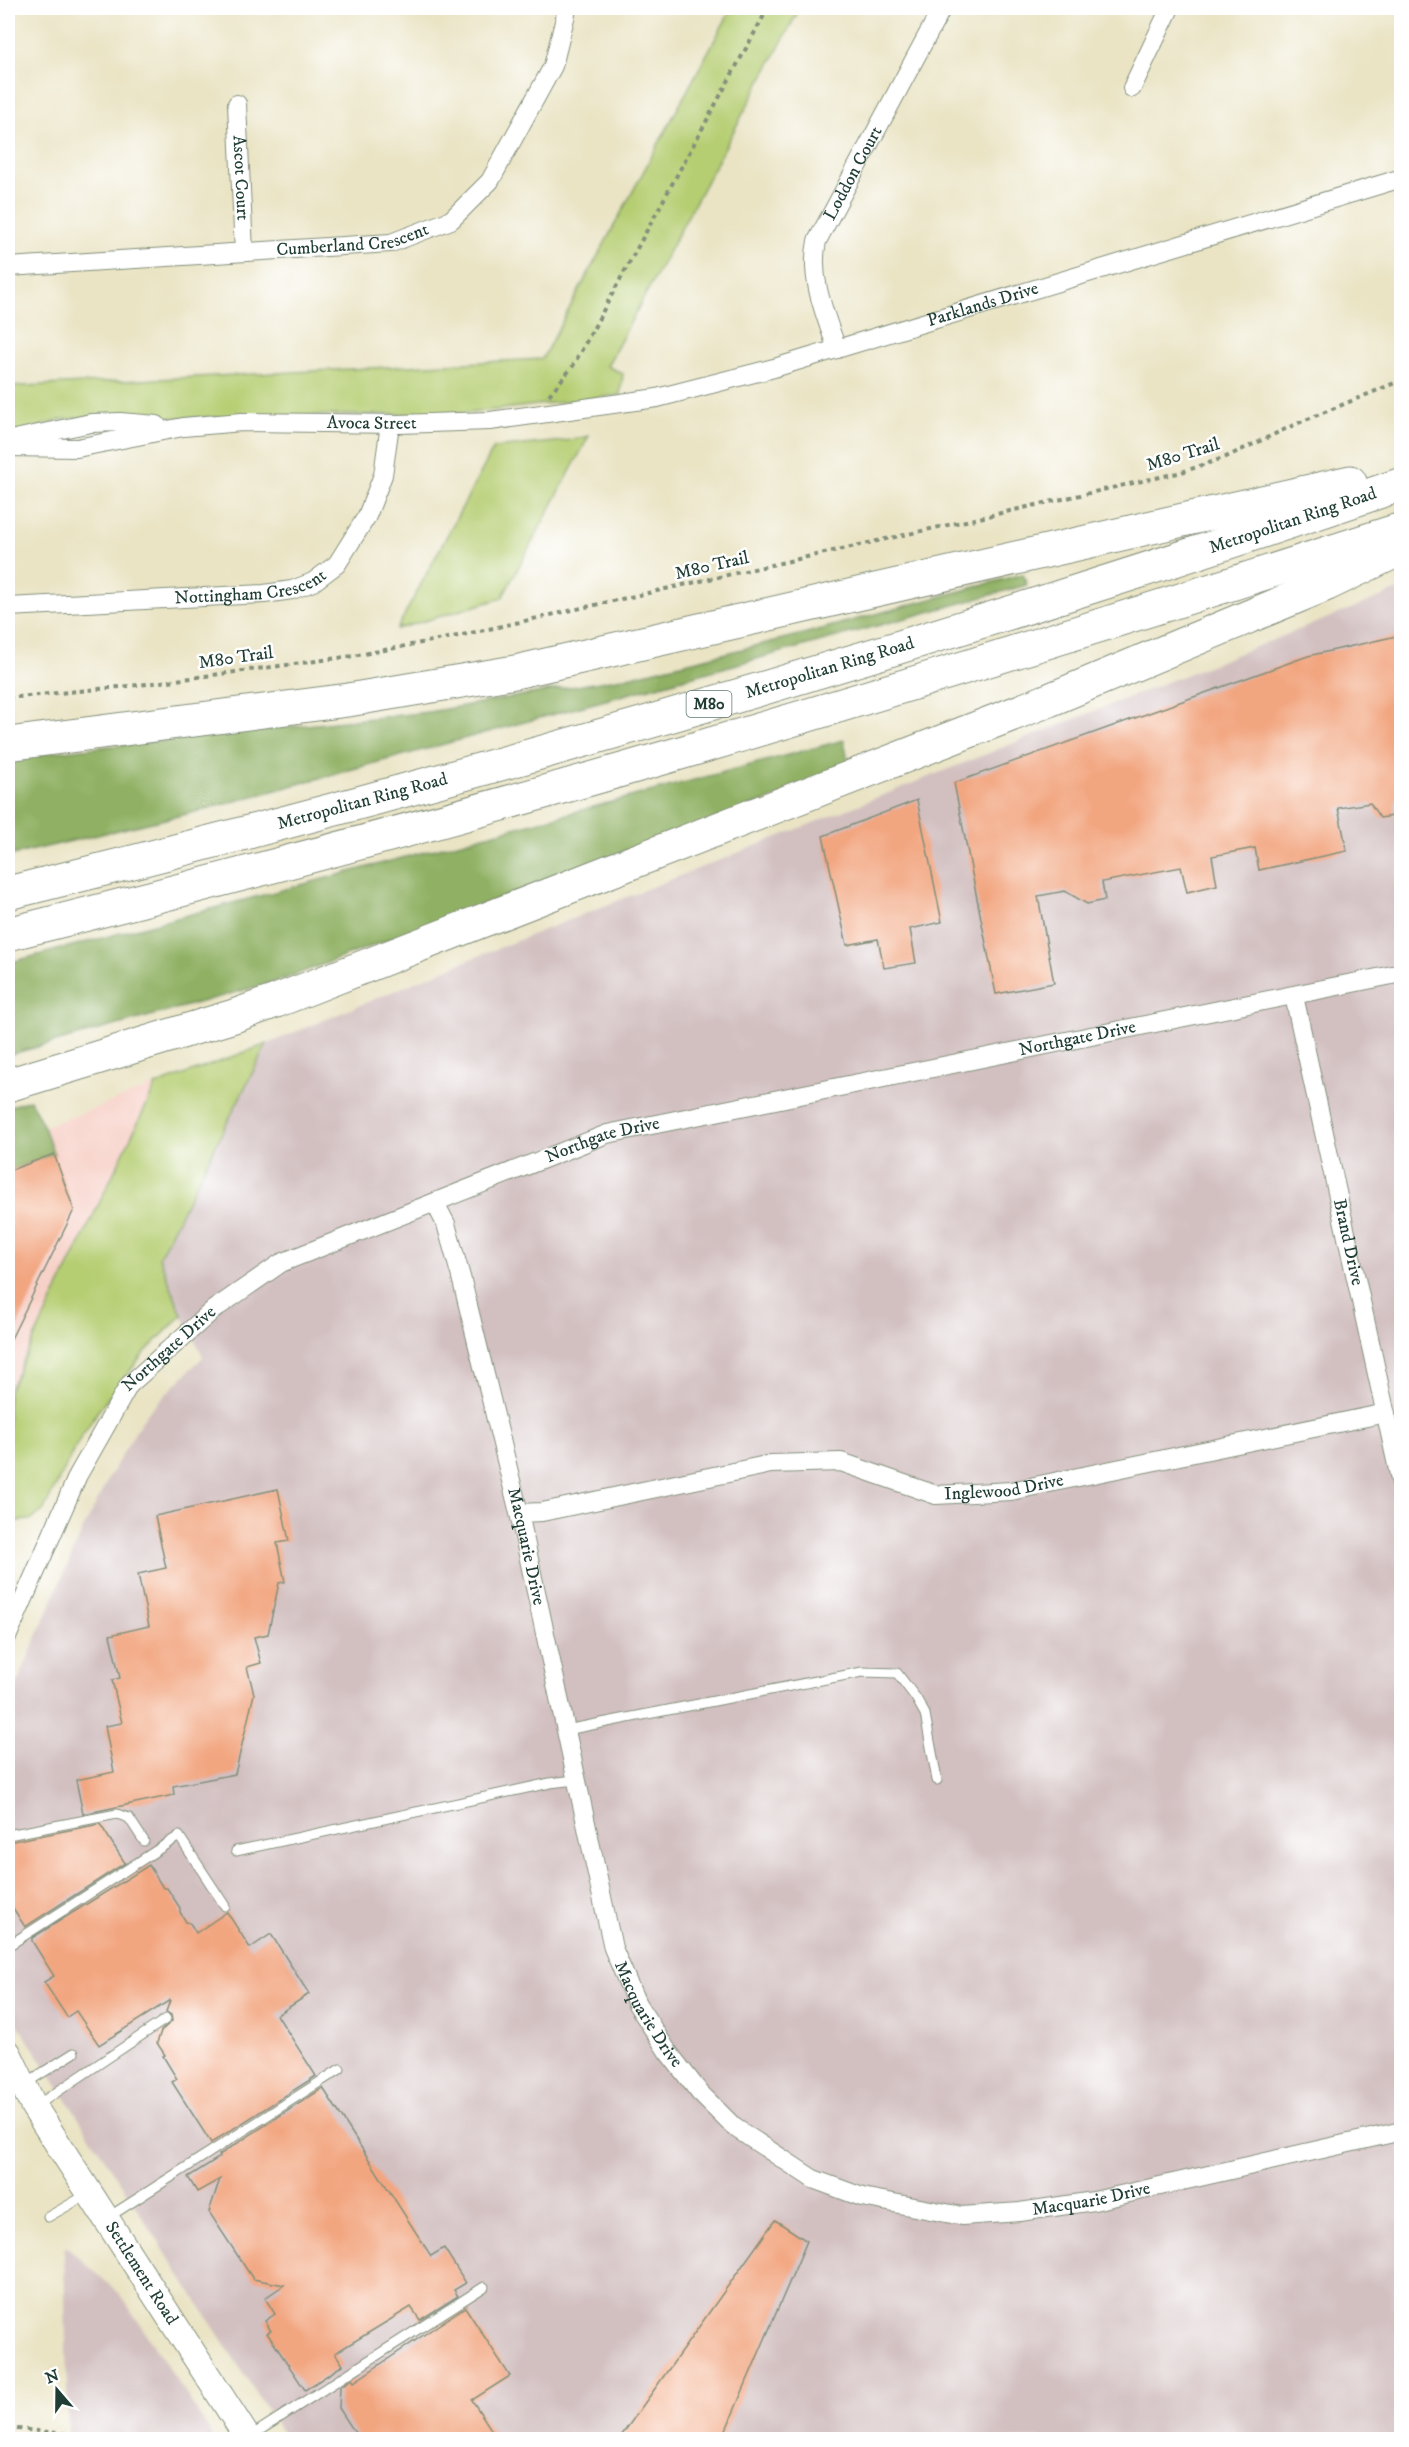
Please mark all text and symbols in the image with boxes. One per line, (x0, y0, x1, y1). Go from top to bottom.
street label: Loddon Court (819, 122, 888, 224)
street label: Ascot Court (227, 135, 254, 221)
street label: Cumberland Crescent (276, 219, 432, 261)
street label: Parklands Drive (925, 278, 1041, 332)
street label: Avoca Street (327, 412, 417, 435)
street label: M80 Trail (1144, 433, 1223, 477)
street label: Metropolitan Ring Road (1206, 482, 1379, 559)
street label: M80 Trail (673, 547, 752, 585)
street label: Nottingham Crescent (174, 565, 331, 610)
street label: Metropolitan Ring Road (743, 632, 917, 704)
street label: M80 Trail (197, 642, 275, 674)
road number: M80 (686, 691, 732, 717)
street label: Metropolitan Ring Road (275, 768, 450, 835)
street label: Northgate Drive (1017, 1016, 1138, 1061)
street label: Northgate Drive (542, 1113, 661, 1168)
street label: Brand Drive (1328, 1197, 1368, 1287)
street label: Northgate Drive (118, 1301, 221, 1397)
street label: Inglewood Drive (944, 1469, 1066, 1506)
street label: Macquarie Drive (502, 1485, 550, 1607)
street label: Macquarie Drive (609, 1958, 687, 2072)
street label: Macquarie Drive (1031, 2178, 1152, 2221)
street label: Settlement Road (100, 2218, 183, 2329)
north arrow (27, 2360, 87, 2420)
text: N (43, 2365, 62, 2388)

